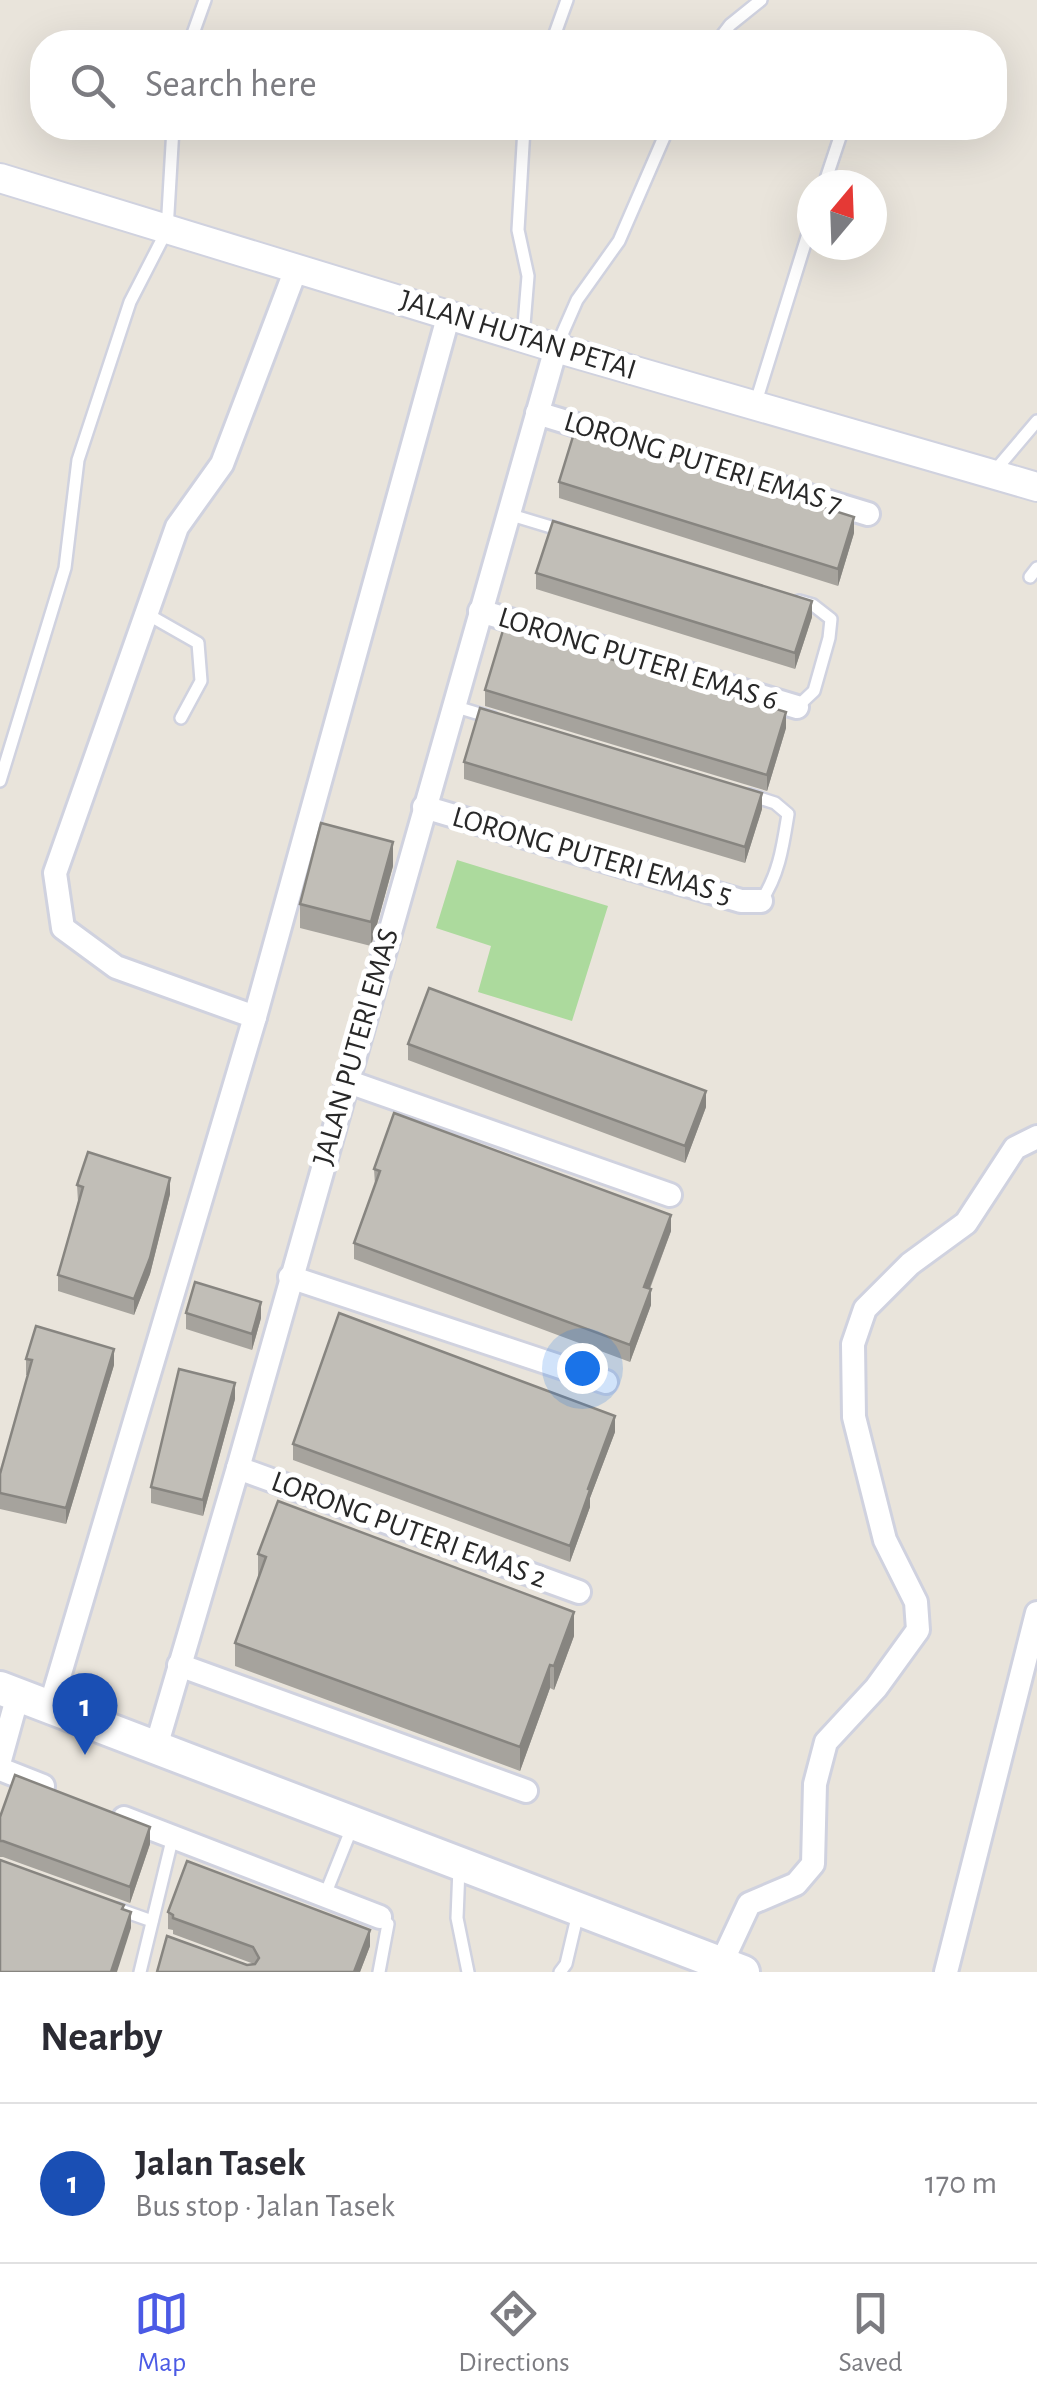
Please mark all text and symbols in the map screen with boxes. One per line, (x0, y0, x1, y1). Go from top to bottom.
search box (30, 30, 1007, 140)
icon: search (65, 58, 120, 113)
text: Search here (145, 66, 317, 104)
north arrow (797, 170, 887, 260)
street label: JALAN HUTAN PETAI (396, 285, 640, 385)
street label: LORONG PUTERI EMAS 7 (560, 406, 846, 520)
street label: LORONG PUTERI EMAS 6 (495, 602, 781, 716)
street label: LORONG PUTERI EMAS 5 (449, 802, 735, 910)
street label: JALAN PUTERI EMAS (308, 925, 404, 1169)
your location (557, 1343, 608, 1394)
street label: LORONG PUTERI EMAS 2 (268, 1466, 550, 1594)
pin: 1 (52, 1672, 118, 1755)
text: Nearby (40, 2016, 163, 2058)
text: Jalan Tasek (135, 2145, 305, 2183)
text: 1 (67, 2167, 78, 2199)
text: 170 m (925, 2167, 997, 2199)
text: Bus stop · Jalan Tasek (135, 2190, 395, 2222)
tab: Map (134, 2286, 189, 2380)
tab: Directions (458, 2286, 570, 2380)
tab: Saved (839, 2286, 903, 2380)

